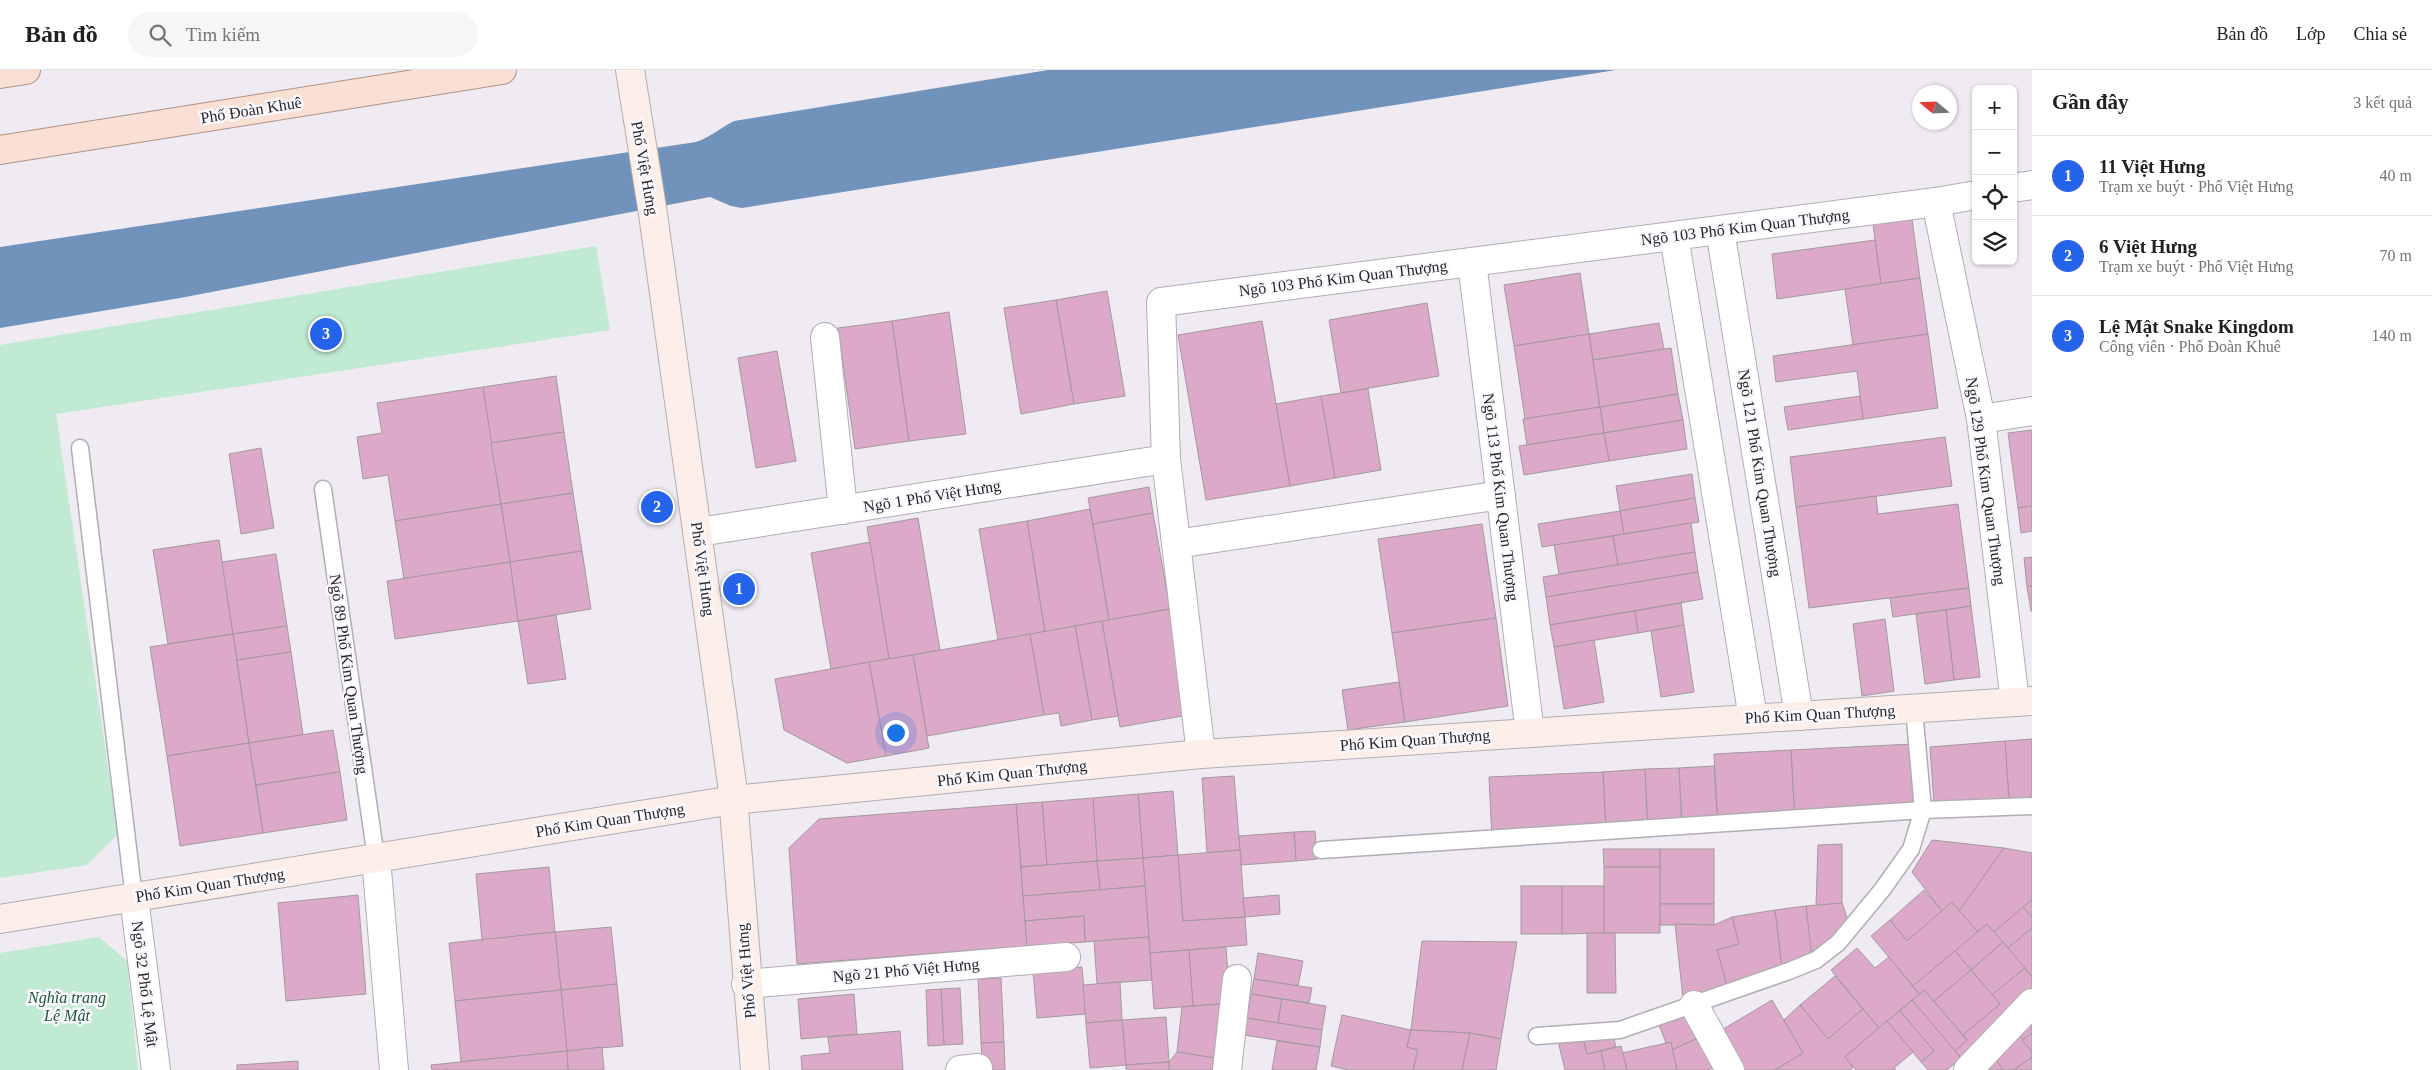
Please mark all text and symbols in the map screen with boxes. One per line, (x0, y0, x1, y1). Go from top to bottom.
search box (128, 12, 478, 57)
text: Bản đồ (25, 21, 98, 47)
icon: search (146, 21, 174, 49)
text: Tìm kiếm (186, 24, 260, 45)
text: Bản đồ (2216, 24, 2268, 44)
text: Lớp (2296, 24, 2326, 44)
text: Chia sẻ (2354, 24, 2407, 44)
north arrow (1912, 85, 1957, 130)
map controls (1972, 85, 2017, 265)
button: + (1972, 85, 2017, 130)
text: Gần đây (2052, 90, 2128, 114)
street label: Phố Đoàn Khuê (199, 94, 303, 126)
text: 3 kết quả (2353, 94, 2412, 111)
street label: Phố Việt Hưng (627, 120, 662, 217)
button: − (1972, 130, 2017, 175)
text: 11 Việt Hưng (2099, 156, 2205, 177)
text: 1 (2064, 167, 2072, 184)
text: 40 m (2380, 167, 2412, 184)
button: locate (1972, 175, 2017, 220)
text: Trạm xe buýt · Phố Việt Hưng (2099, 178, 2293, 195)
street label: Ngõ 103 Phố Kim Quan Thượng (1640, 206, 1850, 249)
button: layers (1972, 220, 2017, 265)
text: 6 Việt Hưng (2099, 236, 2197, 257)
text: 2 (2064, 247, 2072, 264)
text: 70 m (2380, 247, 2412, 264)
street label: Ngõ 103 Phố Kim Quan Thượng (1238, 257, 1448, 300)
text: Trạm xe buýt · Phố Việt Hưng (2099, 258, 2293, 275)
pin: 3 (310, 315, 342, 353)
text: Lệ Mật Snake Kingdom (2099, 316, 2294, 337)
text: 3 (2064, 327, 2072, 344)
text: 140 m (2372, 327, 2412, 344)
text: Công viên · Phố Đoàn Khuê (2099, 338, 2281, 355)
street label: Ngõ 121 Phố Kim Quan Thượng (1734, 368, 1785, 578)
street label: Ngõ 129 Phố Kim Quan Thượng (1962, 376, 2009, 586)
street label: Ngõ 113 Phố Kim Quan Thượng (1479, 392, 1522, 602)
street label: Ngõ 1 Phố Việt Hưng (862, 477, 1002, 516)
pin: 2 (641, 488, 673, 526)
street label: Phố Việt Hưng (687, 521, 718, 618)
pin: 1 (723, 570, 755, 608)
street label: Ngõ 89 Phố Kim Quan Thượng (326, 573, 371, 775)
street label: Phố Kim Quan Thượng (1744, 702, 1896, 727)
your location (883, 720, 909, 746)
street label: Phố Kim Quan Thượng (1339, 726, 1491, 755)
street label: Phố Kim Quan Thượng (936, 757, 1088, 790)
street label: Phố Kim Quan Thượng (534, 800, 686, 841)
street label: Phố Kim Quan Thượng (134, 865, 286, 906)
street label: Ngõ 32 Phố Lệ Mật (128, 920, 161, 1049)
street label: Phố Việt Hưng (733, 923, 760, 1019)
street label: Ngõ 21 Phố Việt Hưng (832, 955, 980, 986)
park label: Nghĩa trang Lệ Mật (27, 989, 106, 1024)

